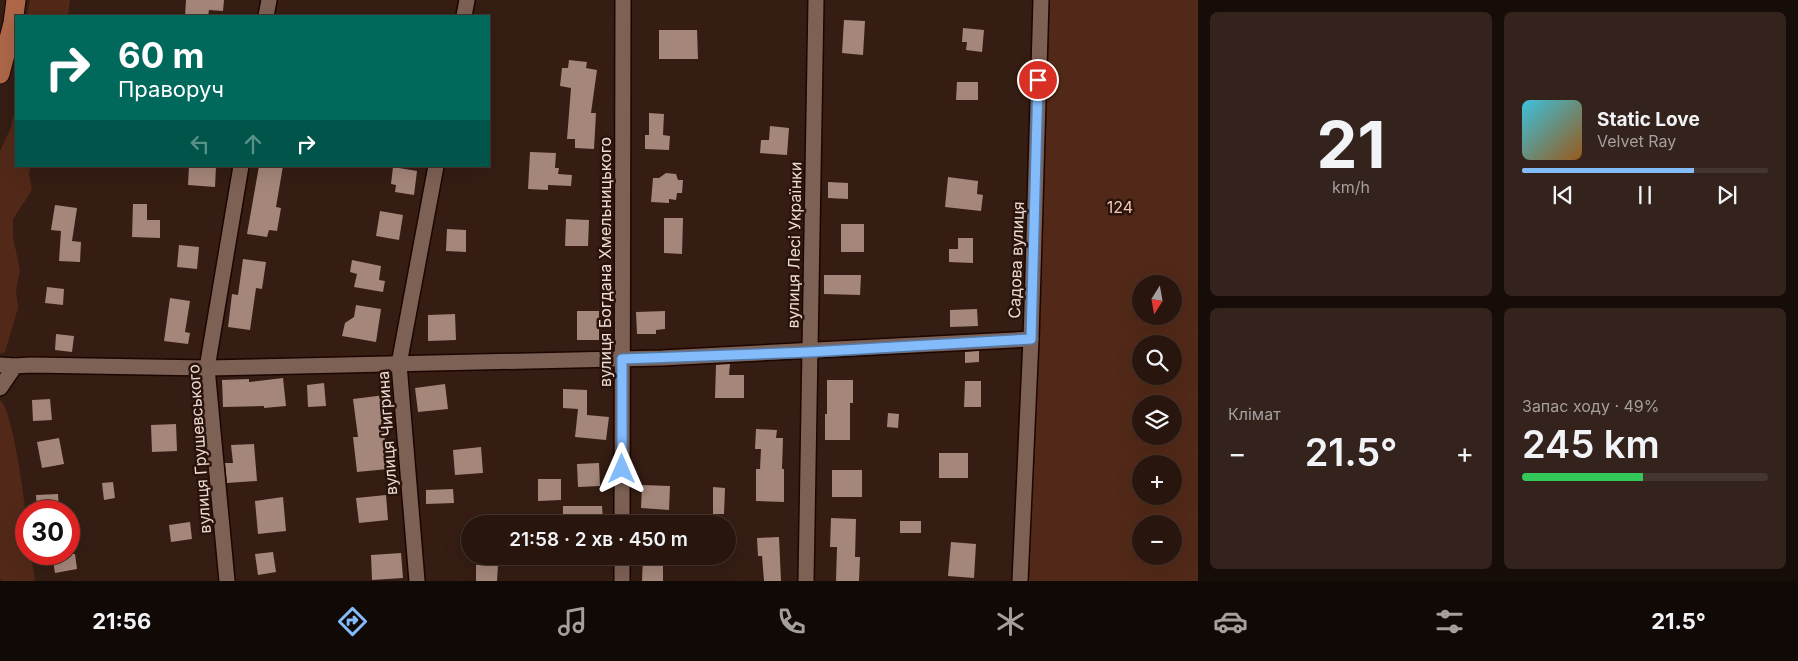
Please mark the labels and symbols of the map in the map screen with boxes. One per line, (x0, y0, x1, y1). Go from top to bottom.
pin (1017, 59, 1059, 101)
street label: вулиця Богдана Хмельницького (595, 137, 615, 387)
street label: вулиця Лесі Українки (783, 161, 805, 329)
park label: 124 (1107, 197, 1133, 217)
street label: Садова вулиця (1004, 201, 1028, 319)
north arrow (1132, 275, 1182, 325)
street label: вулиця Грушевського (183, 364, 215, 534)
street label: вулиця Чигрина (373, 370, 401, 496)
position arrow (595, 442, 647, 494)
speed limit sign: 30 (15, 500, 80, 565)

